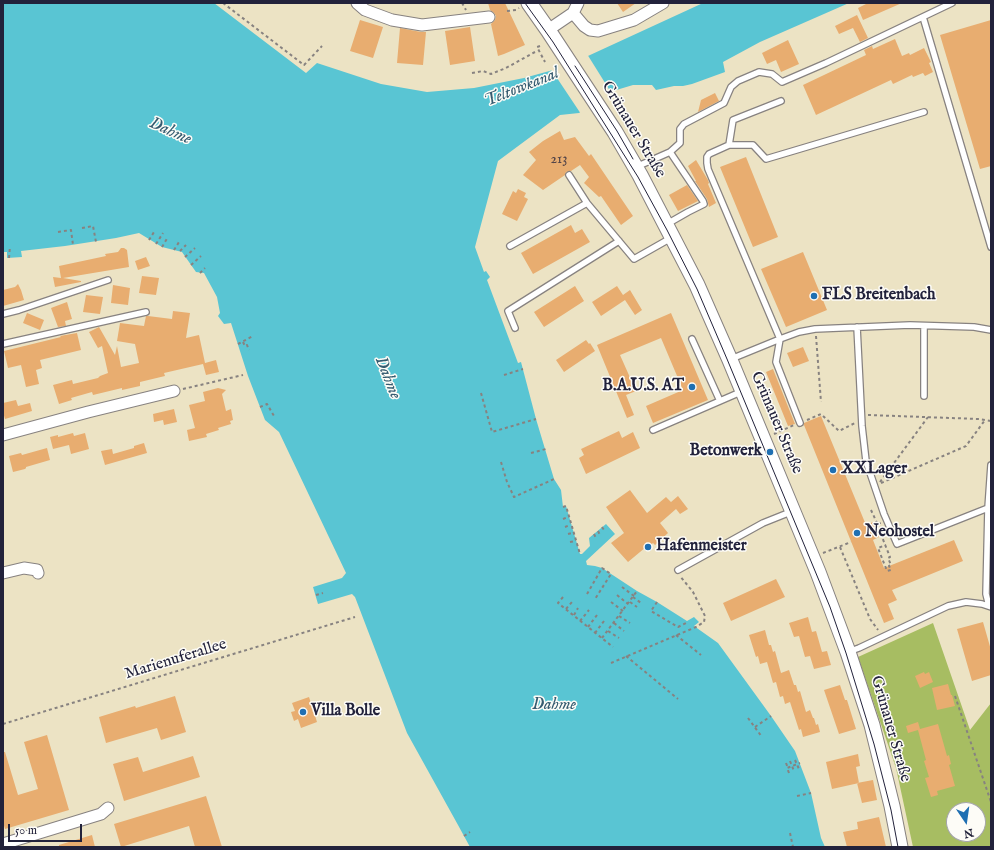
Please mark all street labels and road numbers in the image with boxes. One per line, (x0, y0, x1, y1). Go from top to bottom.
street label: Grünauer Straße (597, 78, 669, 182)
street label: Grünauer Straße (746, 369, 806, 477)
street label: Marienuferallee (123, 635, 229, 685)
street label: Grünauer Straße (866, 674, 914, 784)

